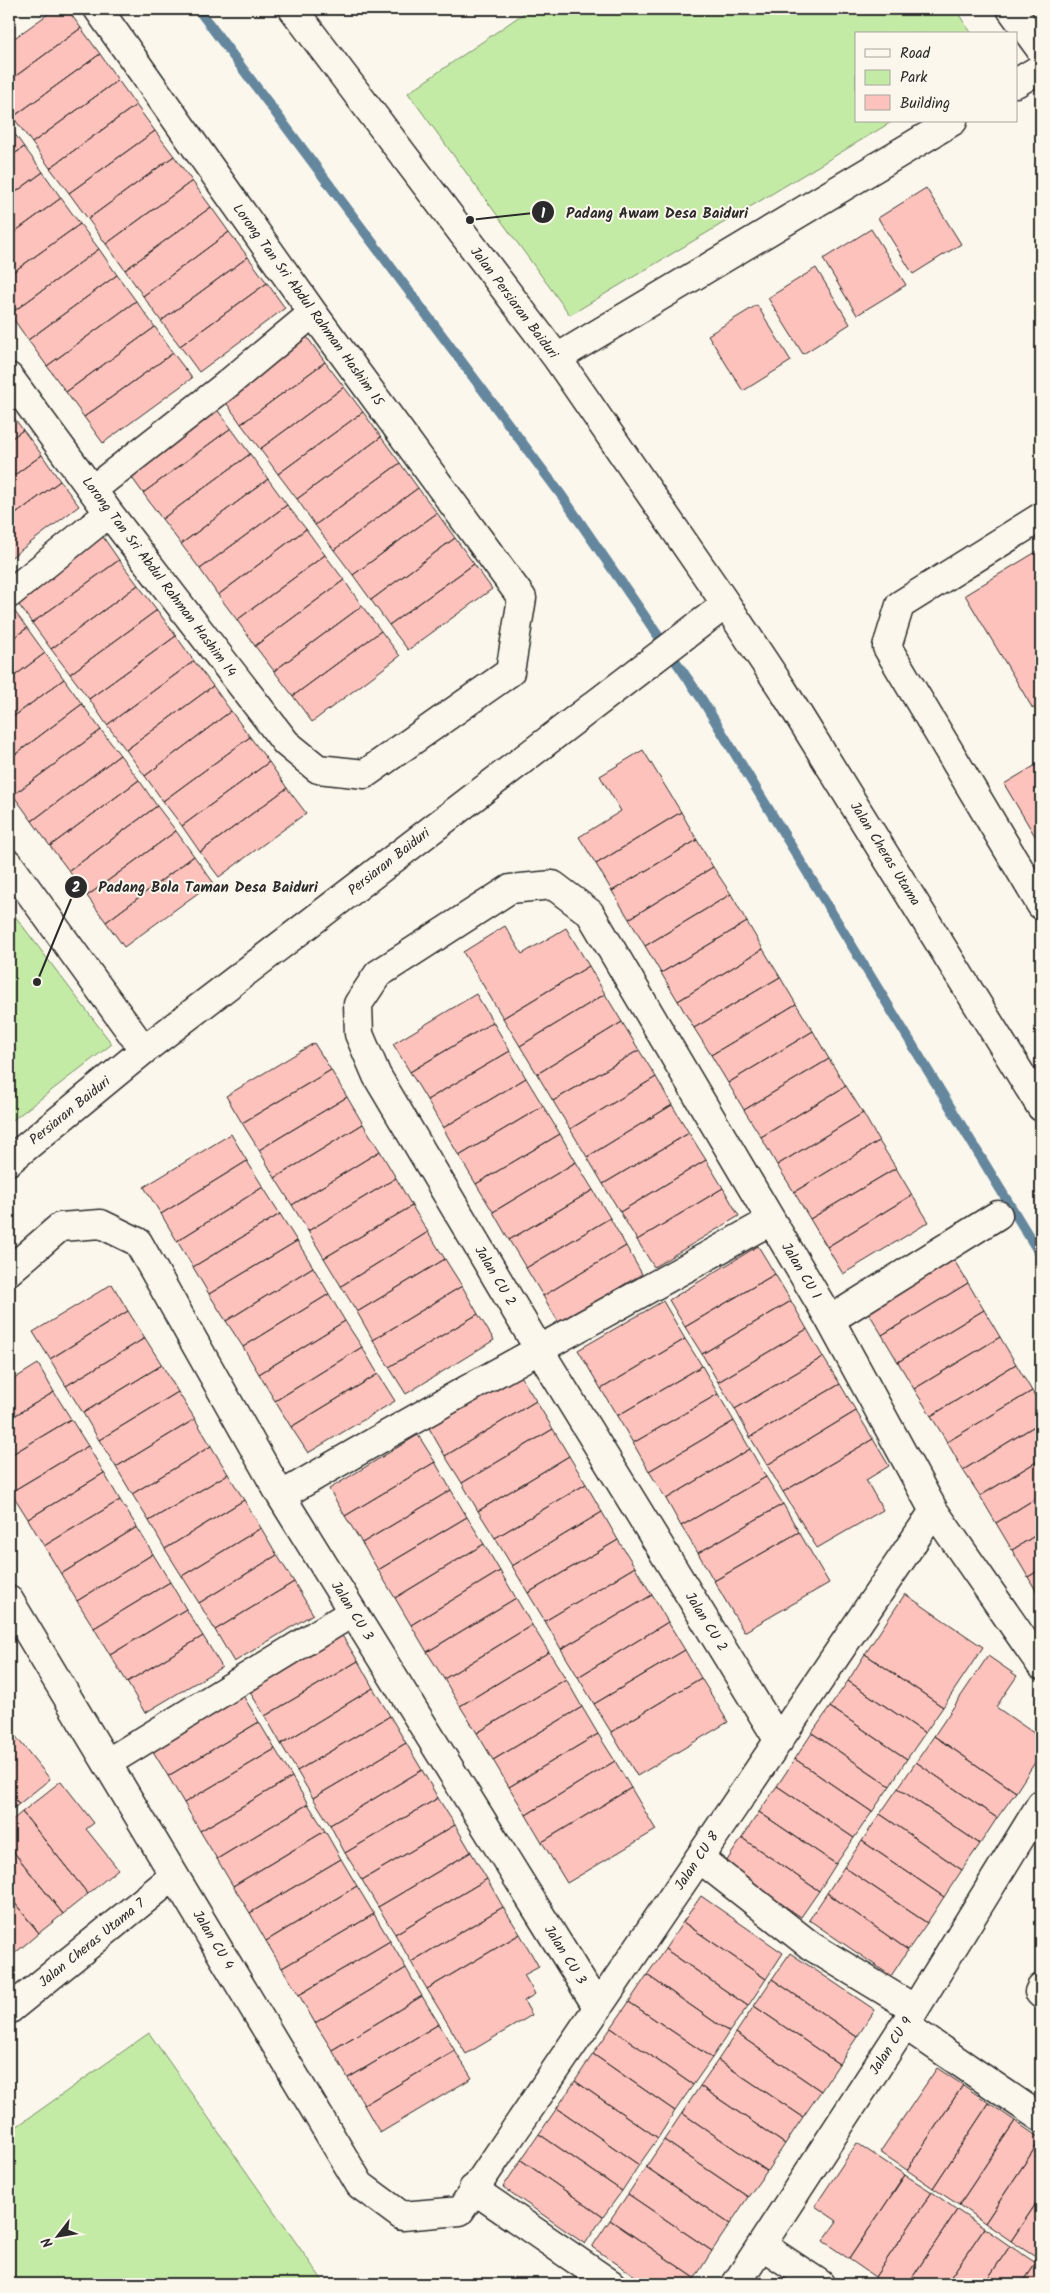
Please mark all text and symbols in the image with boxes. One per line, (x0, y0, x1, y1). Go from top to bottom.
legend (855, 32, 1018, 122)
text: Road (900, 42, 931, 66)
text: Park (900, 66, 928, 90)
text: Building (900, 92, 950, 116)
callout: Padang Awam Desa Baiduri (531, 197, 758, 227)
street label: Lorong Tan Sri Abdul Rahman Hashim 15 (227, 199, 390, 412)
text: 1 (541, 202, 546, 226)
text: Padang Awam Desa Baiduri (566, 202, 749, 226)
street label: Jalan Persiaran Baiduri (464, 242, 564, 364)
street label: Lorong Tan Sri Abdul Rahman Hashim 14 (76, 472, 242, 682)
street label: Jalan Cheras Utama (844, 798, 926, 910)
street label: Persiaran Baiduri (343, 822, 435, 901)
callout: Padang Bola Taman Desa Baiduri (63, 872, 328, 902)
text: 2 (72, 876, 81, 900)
text: Padang Bola Taman Desa Baiduri (98, 876, 319, 900)
street label: Persiaran Baiduri (25, 1071, 116, 1151)
street label: Jalan CU 1 (775, 1238, 827, 1304)
street label: Jalan CU 2 (468, 1242, 522, 1310)
street label: Jalan CU 3 (325, 1577, 379, 1645)
street label: Jalan CU 2 (679, 1588, 733, 1656)
street label: Jalan CU 8 (669, 1827, 725, 1895)
street label: Jalan Cheras Utama 7 (34, 1893, 150, 1993)
street label: Jalan CU 4 (187, 1906, 240, 1974)
street label: Jalan CU 3 (538, 1921, 592, 1989)
street label: Jalan CU 9 (864, 2012, 918, 2079)
north arrow (32, 2210, 82, 2260)
text: N (36, 2233, 59, 2252)

